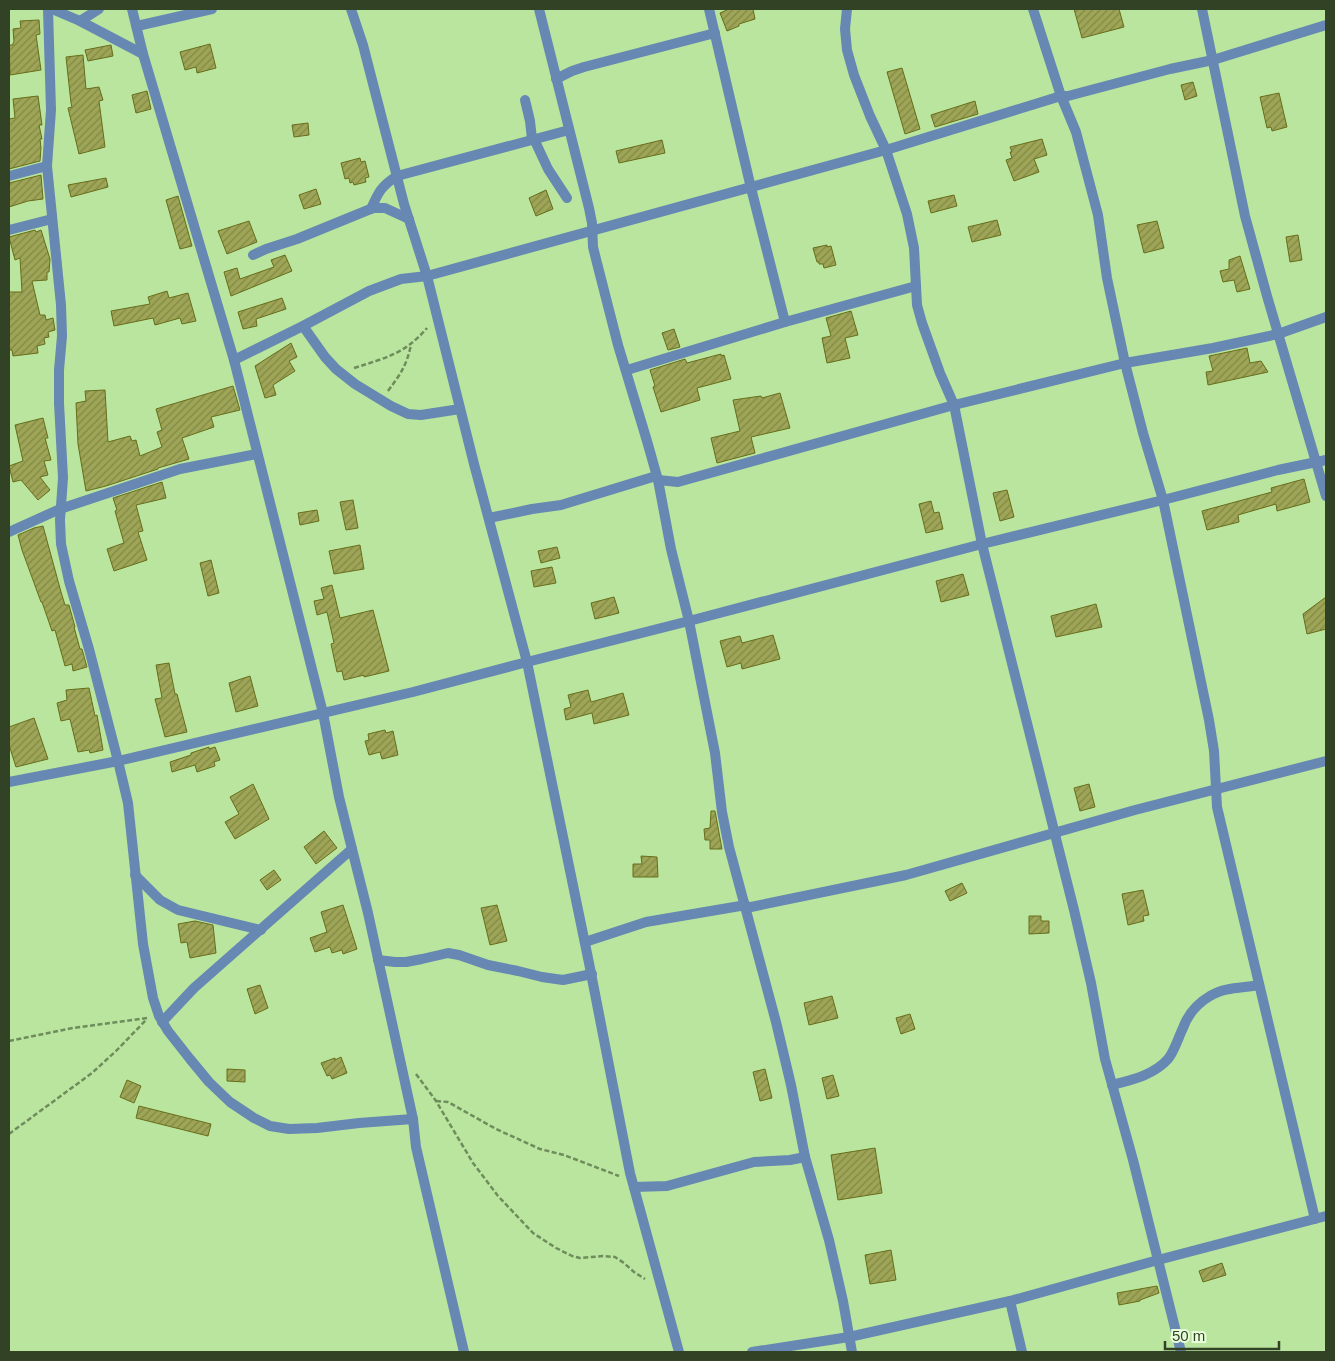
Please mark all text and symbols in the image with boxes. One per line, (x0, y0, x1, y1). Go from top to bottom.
scale bar (1165, 1318, 1279, 1350)
text: 50 m (1172, 1327, 1205, 1344)

